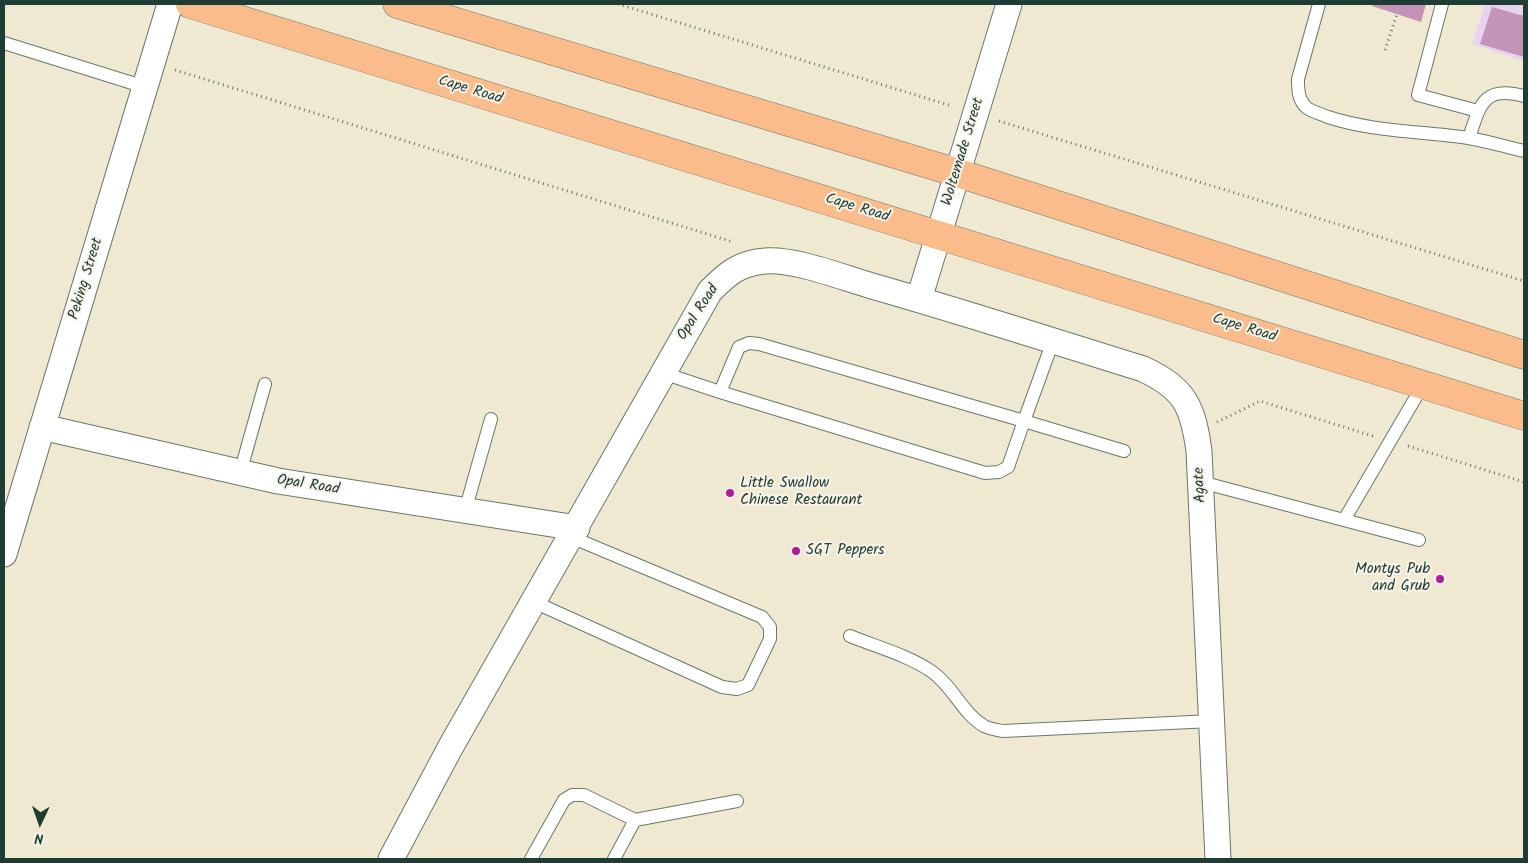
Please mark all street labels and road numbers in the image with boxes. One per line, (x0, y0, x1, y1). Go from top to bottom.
street label: Cape Road (436, 73, 504, 109)
street label: Woltemade Street (939, 96, 989, 208)
street label: Cape Road (823, 191, 891, 227)
street label: Peking Street (66, 236, 108, 322)
street label: Opal Road (674, 282, 724, 344)
street label: Cape Road (1210, 311, 1278, 347)
street label: Agate (1191, 467, 1211, 503)
street label: Opal Road (275, 472, 341, 500)

